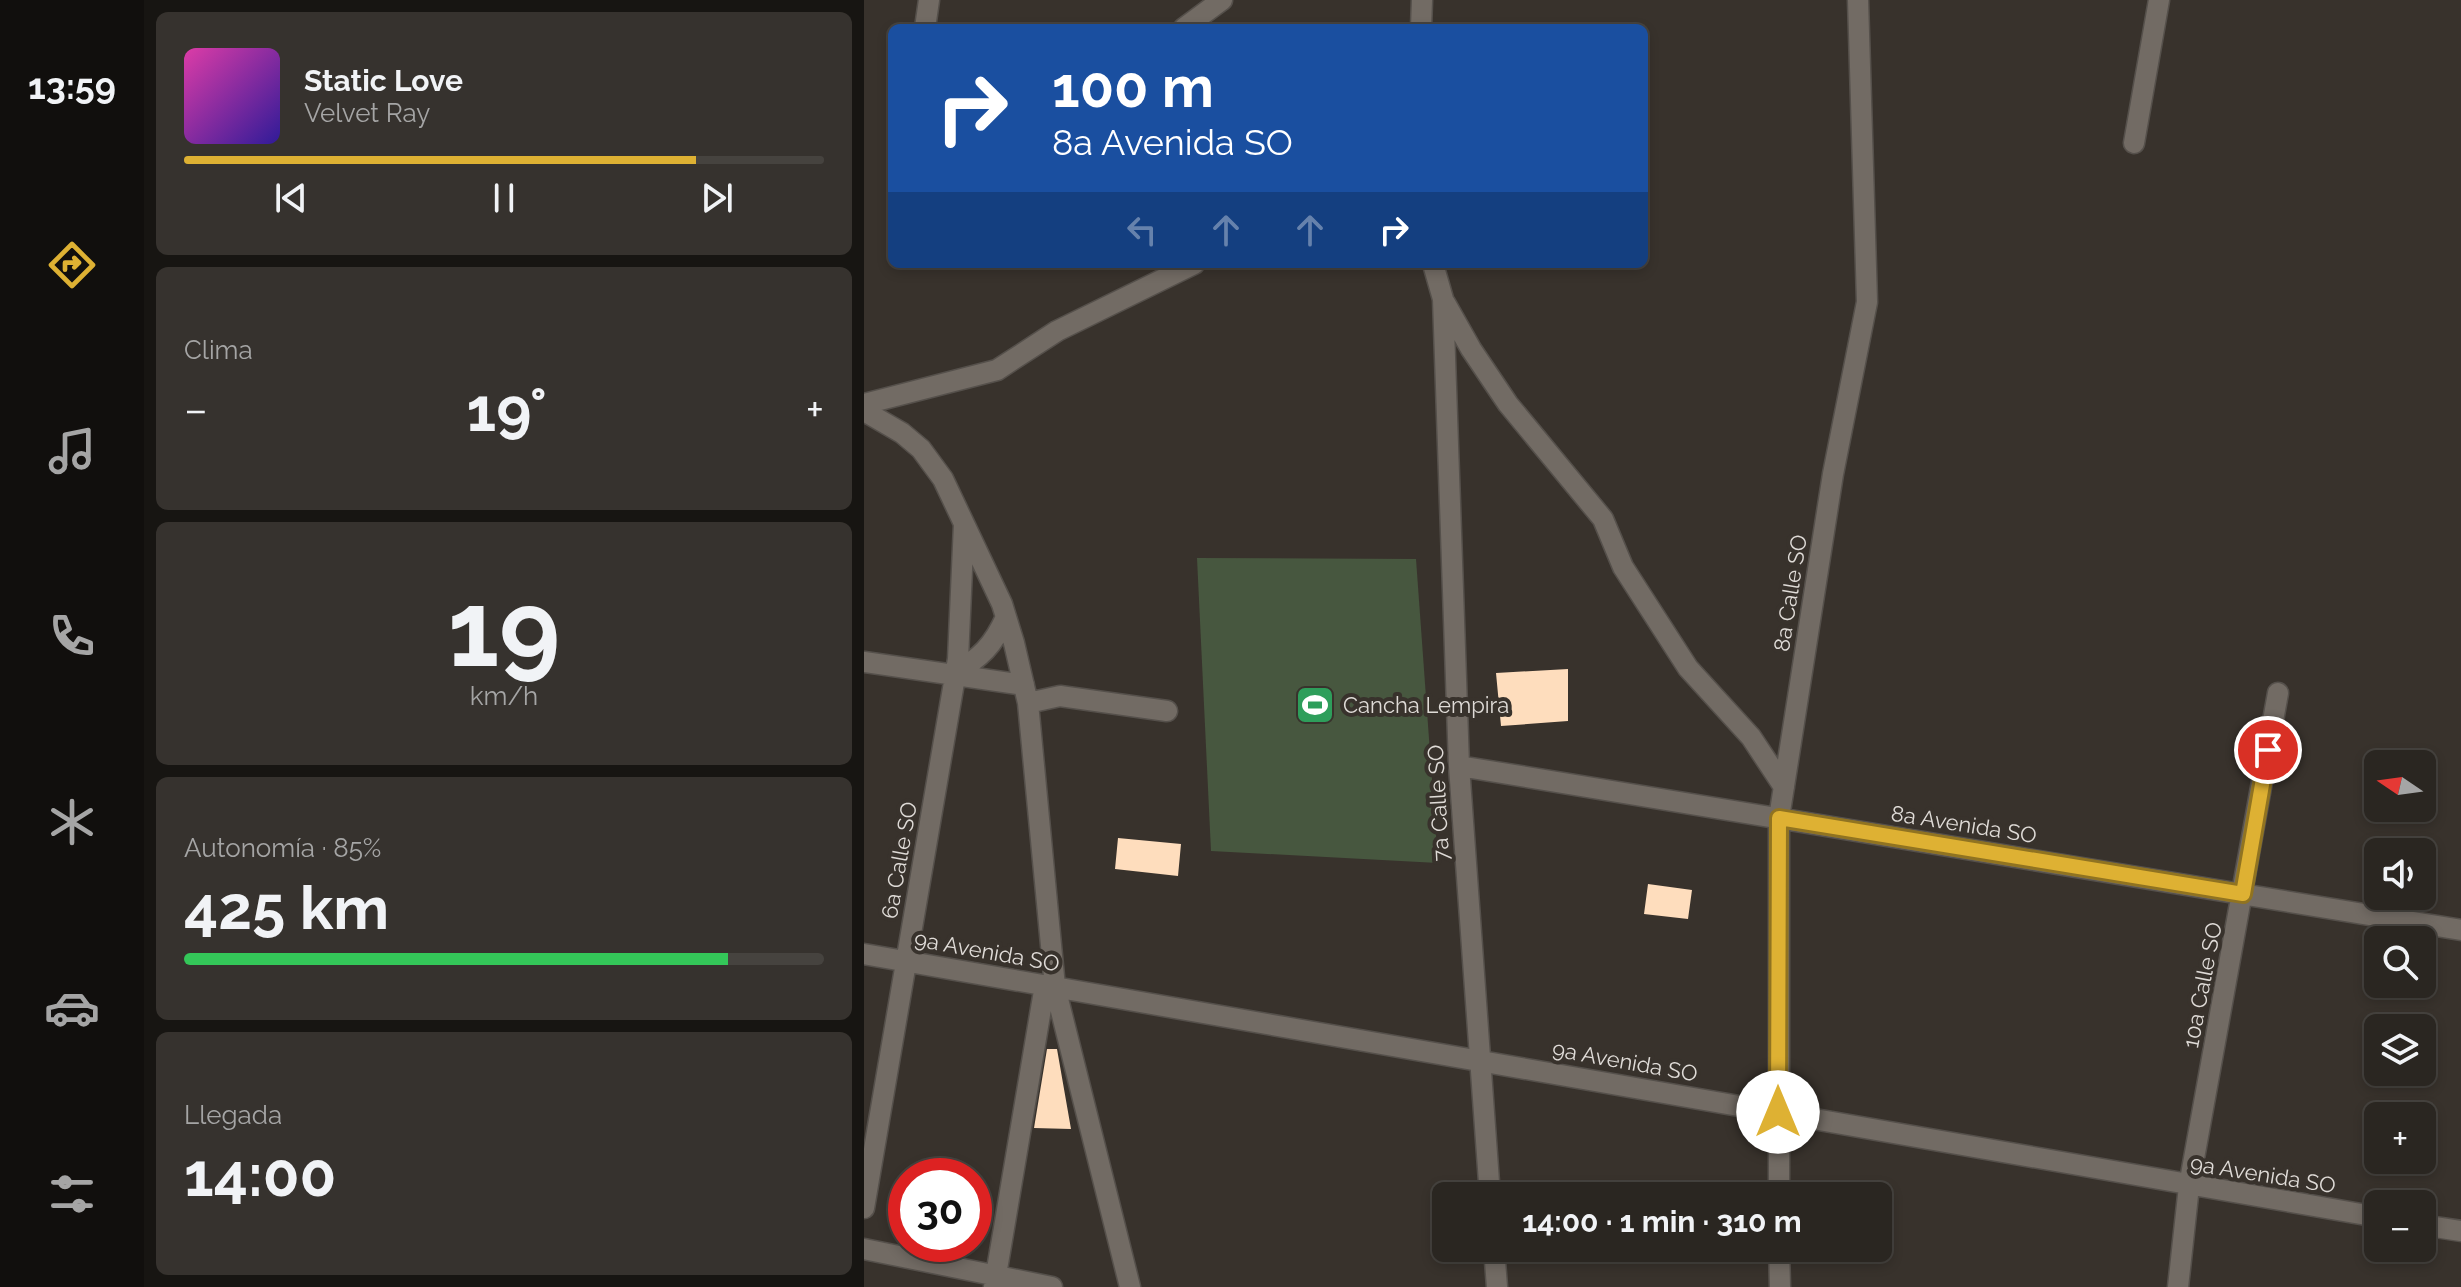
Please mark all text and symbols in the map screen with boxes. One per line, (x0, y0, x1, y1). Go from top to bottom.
text: 100 m (1052, 54, 1214, 120)
icon: right (920, 56, 1024, 160)
text: Static Love (304, 63, 463, 98)
text: 13:59 (28, 65, 116, 107)
text: Velvet Ray (304, 98, 430, 128)
text: 8a Avenida SO (1052, 121, 1293, 163)
icon: previous (269, 176, 313, 220)
icon: pause (482, 176, 526, 220)
icon: next (695, 176, 739, 220)
icon: left (1120, 208, 1164, 252)
icon: ahead (1204, 208, 1248, 252)
icon: ahead (1288, 208, 1332, 252)
icon: right (1372, 208, 1416, 252)
icon: directions (44, 237, 100, 293)
text: Clima (184, 335, 253, 365)
text: 19° (467, 375, 547, 445)
text: − (184, 384, 208, 435)
text: + (806, 384, 824, 435)
icon: music (44, 423, 100, 479)
street label: 8a Calle SO (1768, 533, 1812, 653)
text: 19 (448, 568, 560, 690)
icon: phone (44, 608, 100, 664)
text: km/h (470, 681, 538, 711)
sports icon: Cancha Lempira (1294, 684, 1336, 726)
place label: Cancha Lempira (1343, 692, 1509, 718)
pin (2234, 716, 2302, 784)
icon: arrive (2246, 728, 2290, 772)
street label: 7a Calle SO (1422, 744, 1454, 862)
north arrow (2364, 750, 2436, 822)
map controls (2364, 750, 2436, 1262)
icon: climate (44, 794, 100, 850)
street label: 6a Calle SO (876, 799, 922, 921)
street label: 8a Avenida SO (1889, 800, 2039, 848)
text: Autonomía · 85% (184, 833, 381, 863)
button: sound (2364, 838, 2436, 910)
text: 425 km (184, 873, 389, 943)
street label: 10a Calle SO (2177, 920, 2227, 1050)
street label: 9a Avenida SO (912, 925, 1062, 977)
button: search (2364, 926, 2436, 998)
icon: car (44, 980, 100, 1036)
button: layers (2364, 1014, 2436, 1086)
street label: 9a Avenida SO (1550, 1035, 1700, 1087)
position arrow (1736, 1070, 1820, 1154)
text: Llegada (184, 1100, 282, 1130)
button: + (2364, 1102, 2436, 1174)
text: 14:00 (184, 1140, 336, 1210)
street label: 9a Avenida SO (2188, 1150, 2338, 1198)
speed limit sign: 30 (888, 1158, 992, 1262)
icon: filters (44, 1166, 100, 1222)
button: − (2364, 1190, 2436, 1262)
text: 14:00 · 1 min · 310 m (1522, 1204, 1802, 1239)

